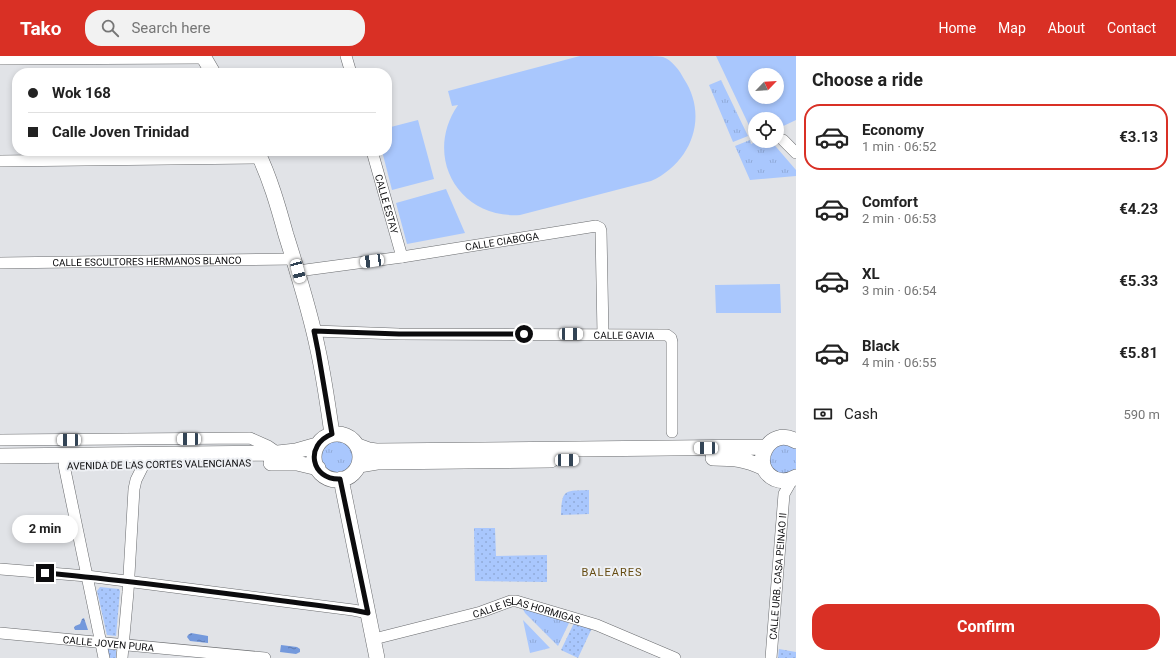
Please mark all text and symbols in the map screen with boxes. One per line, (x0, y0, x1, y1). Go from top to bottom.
search box (85, 10, 365, 46)
text: Tako (20, 17, 61, 40)
icon: search (99, 17, 121, 39)
text: Search here (131, 19, 210, 37)
text: Home (938, 20, 976, 36)
text: Map (998, 20, 1026, 36)
text: About (1048, 20, 1085, 36)
text: Contact (1107, 20, 1156, 36)
north arrow (748, 68, 784, 104)
map controls (748, 68, 784, 148)
text: Choose a ride (812, 69, 923, 90)
text: Wok 168 (52, 84, 111, 102)
button: locate (748, 112, 784, 148)
icon: car (814, 119, 850, 155)
text: Economy (862, 121, 924, 139)
text: Calle Joven Trinidad (52, 123, 189, 141)
text: €3.13 (1119, 128, 1158, 146)
text: 1 min · 06:52 (862, 139, 937, 154)
street label: CALLE ESTAY (373, 173, 400, 235)
icon: car (814, 191, 850, 227)
text: Comfort (862, 193, 918, 211)
text: €4.23 (1119, 200, 1158, 218)
text: 2 min · 06:53 (862, 211, 937, 226)
street label: CALLE CIABOGA (464, 230, 540, 253)
car (359, 253, 385, 269)
street label: CALLE ESCULTORES HERMANOS BLANCO (52, 255, 242, 268)
car (289, 258, 307, 284)
icon: car (814, 263, 850, 299)
text: XL (862, 265, 880, 283)
text: €5.33 (1119, 272, 1158, 290)
text: 3 min · 06:54 (862, 283, 937, 298)
route start (515, 325, 533, 343)
car (559, 328, 583, 340)
street label: CALLE GAVIA (594, 330, 655, 341)
icon: car (814, 335, 850, 371)
text: Black (862, 337, 899, 355)
text: €5.81 (1119, 344, 1158, 362)
text: 4 min · 06:55 (862, 355, 937, 370)
icon: cash (812, 403, 834, 425)
text: Cash (844, 405, 878, 423)
text: 590 m (1123, 407, 1160, 422)
car (177, 433, 201, 445)
car (57, 434, 81, 446)
car (694, 442, 718, 454)
car (555, 454, 579, 466)
street label: AVENIDA DE LAS CORTES VALENCIANAS (67, 457, 251, 472)
street label: CALLE URB. CASA PEINAO II (767, 512, 788, 640)
callout: 2 min (12, 515, 78, 543)
text: 2 min (29, 521, 61, 536)
route end (36, 564, 54, 582)
district label: BALEARES (582, 566, 642, 579)
street label: CALLE ISLAS HORMIGAS (472, 596, 581, 626)
button: Confirm (812, 604, 1160, 650)
street label: CALLE JOVEN PURA (62, 634, 155, 654)

